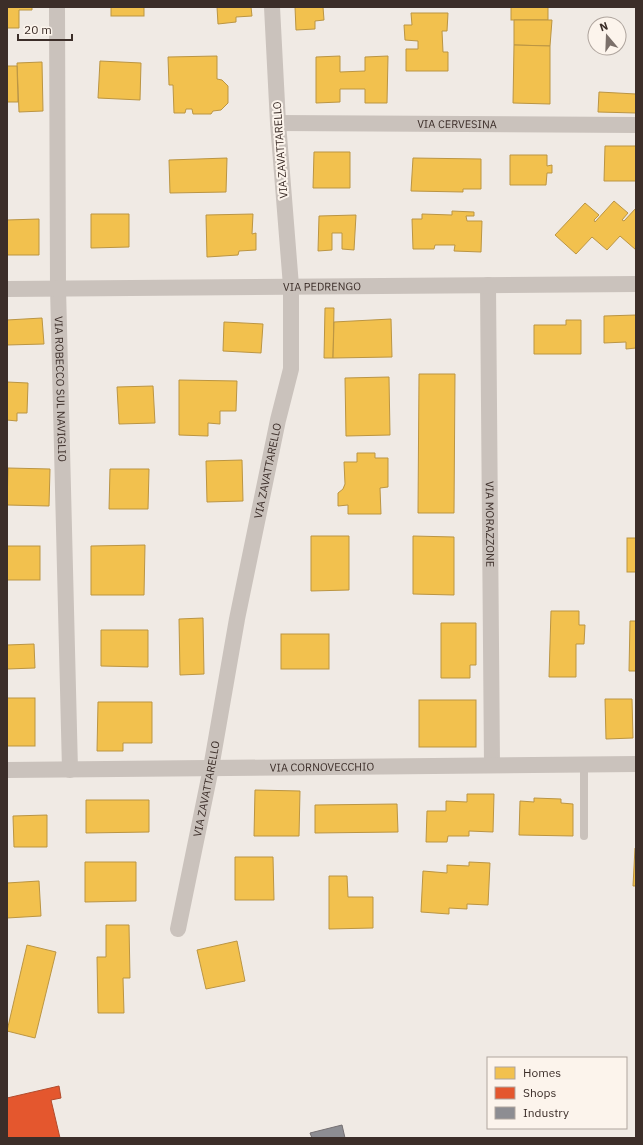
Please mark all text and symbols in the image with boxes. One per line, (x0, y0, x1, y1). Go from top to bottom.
scale bar (18, 16, 72, 42)
north arrow (587, 16, 627, 56)
text: N (598, 19, 610, 34)
text: 20 m (24, 22, 52, 37)
street label: VIA ZAVATTARELLO (270, 101, 290, 199)
street label: VIA CERVESINA (417, 117, 497, 131)
street label: VIA PEDRENGO (283, 279, 361, 294)
street label: VIA ROBECCO SUL NAVIGLIO (52, 316, 69, 462)
street label: VIA ZAVATTARELLO (251, 421, 284, 520)
street label: VIA MORAZZONE (483, 481, 497, 567)
street label: VIA ZAVATTARELLO (190, 740, 223, 838)
street label: VIA CORNOVECCHIO (270, 759, 374, 774)
legend (487, 1057, 627, 1129)
text: Homes (523, 1065, 561, 1080)
text: Shops (523, 1085, 556, 1100)
text: Industry (523, 1105, 569, 1120)

